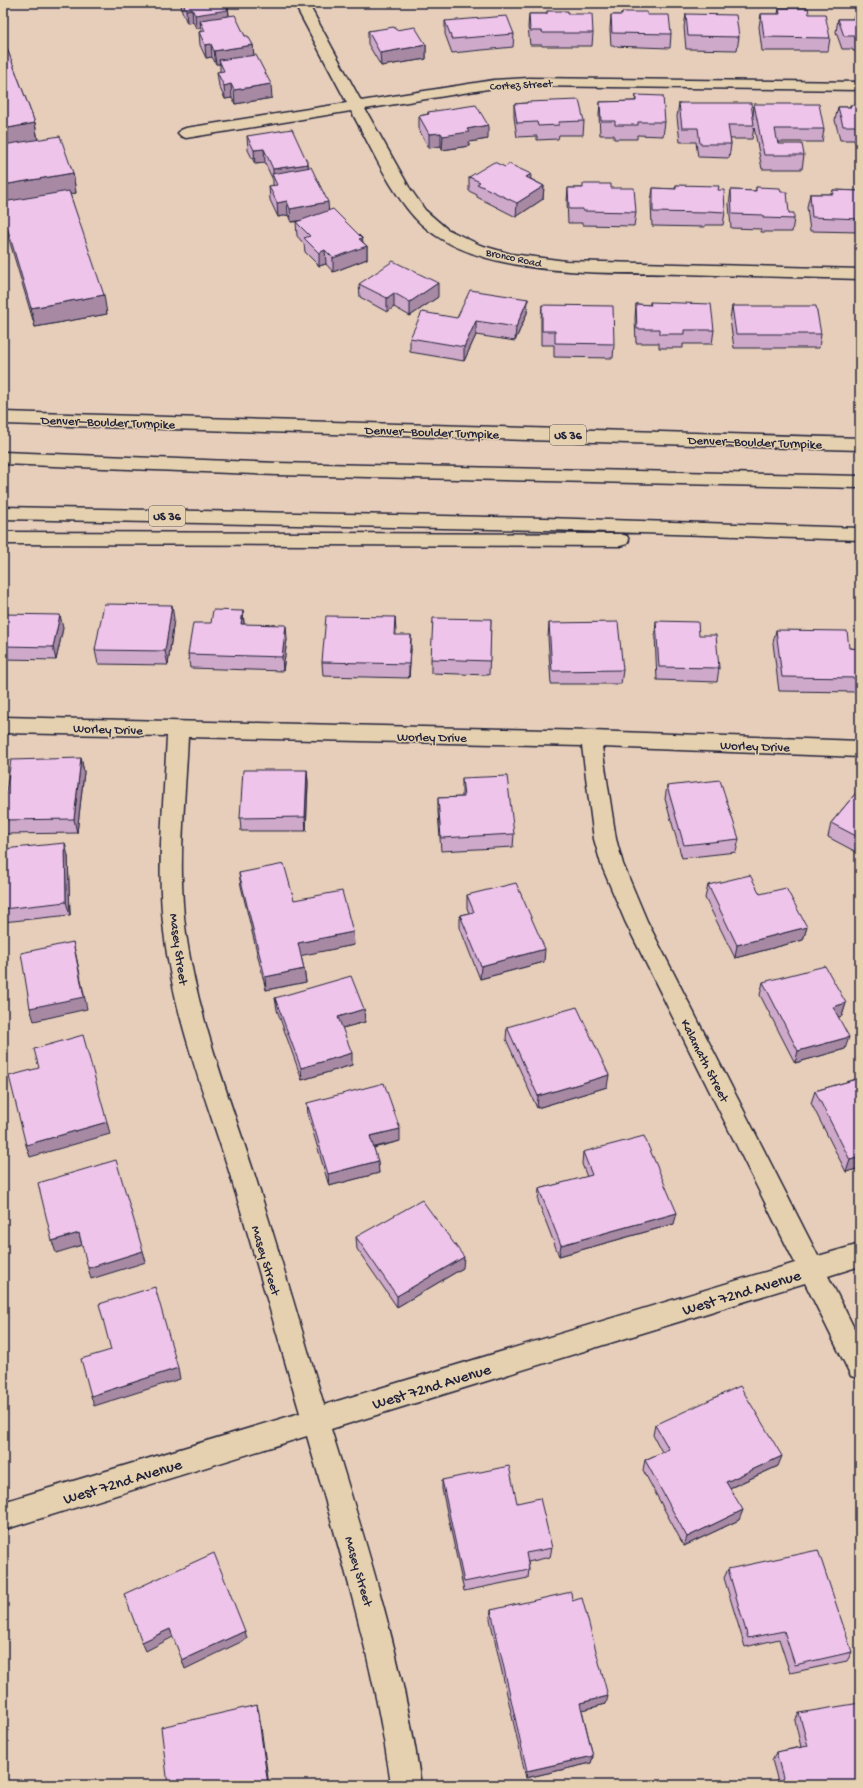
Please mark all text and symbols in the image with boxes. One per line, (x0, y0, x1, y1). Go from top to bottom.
street label: Cortez Street (490, 78, 554, 94)
street label: Bronco Road (484, 247, 544, 271)
street label: Denver–Boulder Turnpike (40, 414, 176, 433)
street label: Denver–Boulder Turnpike (364, 424, 500, 443)
road number: US 36 (550, 425, 586, 445)
street label: Denver–Boulder Turnpike (687, 434, 823, 453)
road number: US 36 (149, 506, 185, 526)
street label: Worley Drive (73, 722, 143, 739)
street label: Worley Drive (397, 730, 467, 747)
street label: Worley Drive (720, 739, 790, 756)
street label: Masey Street (165, 913, 190, 988)
street label: Kalamath Street (676, 1017, 732, 1107)
street label: Masey Street (247, 1224, 283, 1299)
street label: West 72nd Avenue (680, 1267, 804, 1321)
street label: West 72nd Avenue (370, 1361, 494, 1415)
street label: West 72nd Avenue (61, 1456, 185, 1510)
street label: Masey Street (340, 1535, 375, 1610)

